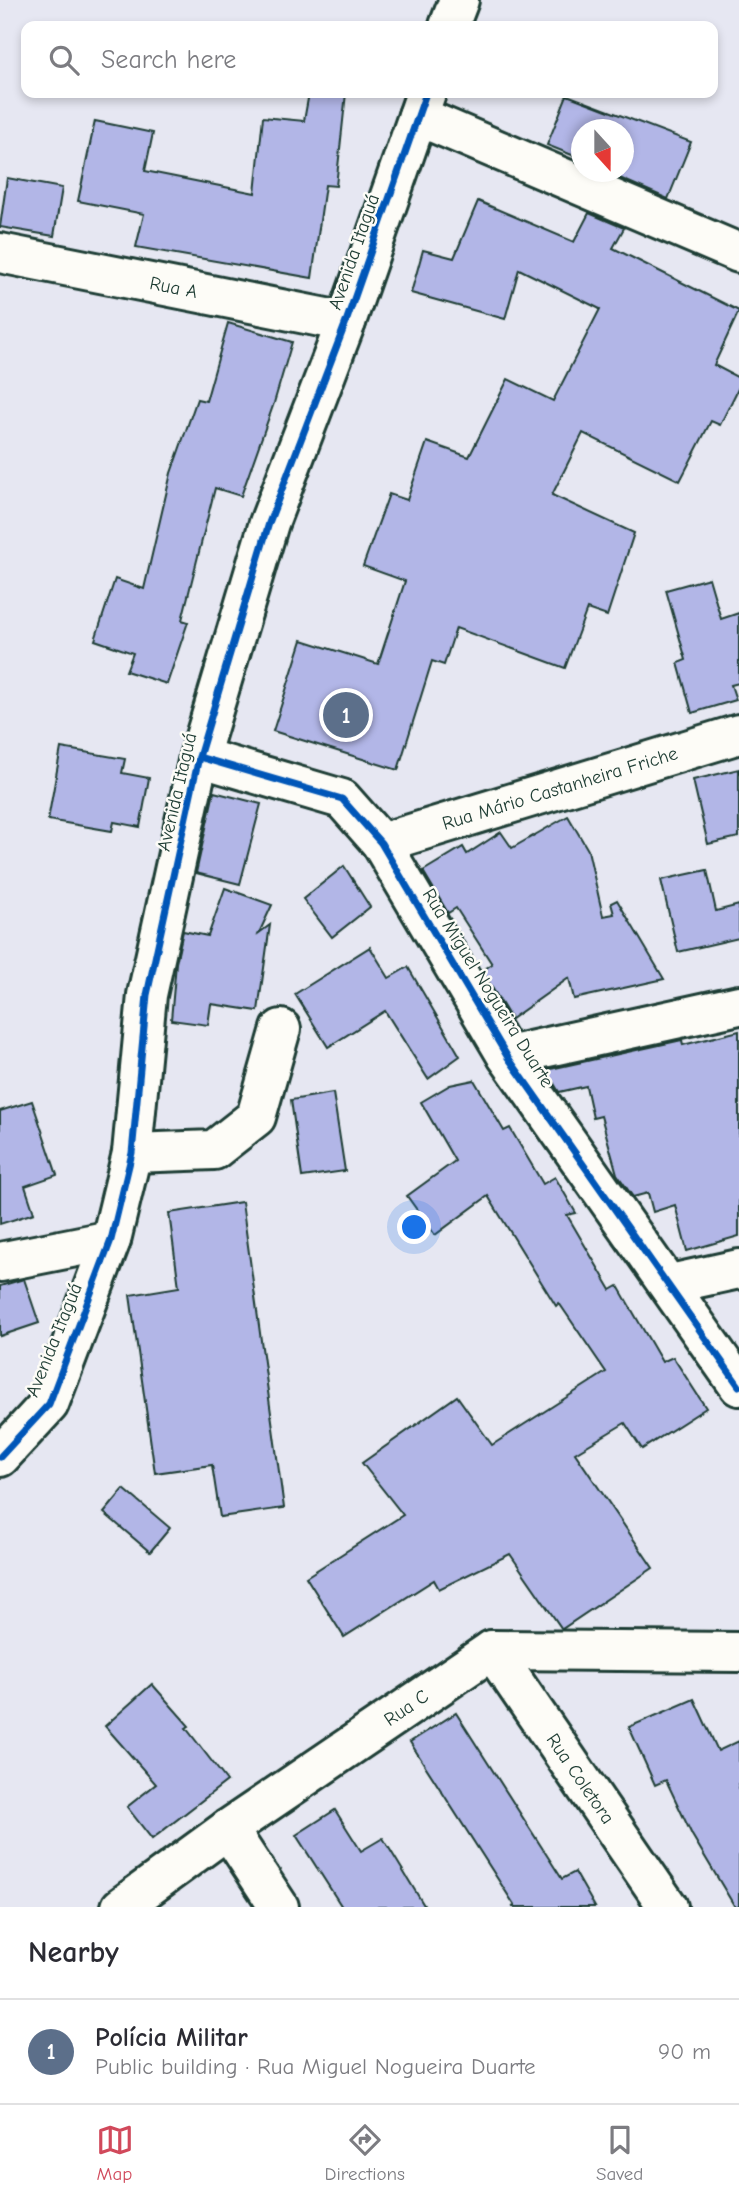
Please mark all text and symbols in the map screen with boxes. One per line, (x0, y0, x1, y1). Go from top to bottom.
search box (21, 21, 718, 98)
icon: search (45, 41, 83, 79)
text: Search here (101, 45, 236, 75)
north arrow (571, 119, 634, 182)
street label: Avenida Itaguá (324, 191, 384, 313)
street label: Rua A (148, 272, 199, 303)
pin: 1 (323, 689, 369, 741)
street label: Avenida Itaguá (153, 731, 201, 853)
street label: Rua Mário Castanheira Friche (439, 742, 680, 835)
street label: Rua Miguel Nogueira Duarte (418, 885, 558, 1091)
your location (397, 1210, 431, 1244)
street label: Avenida Itaguá (21, 1280, 87, 1400)
street label: Rua C (380, 1685, 433, 1731)
street label: Rua Coletora (542, 1729, 619, 1828)
text: Nearby (28, 1935, 119, 1970)
text: Polícia Militar (95, 2023, 248, 2053)
text: 1 (46, 2038, 56, 2065)
text: 90 m (658, 2038, 711, 2065)
text: Public building · Rua Miguel Nogueira Duarte (95, 2053, 536, 2080)
tab: Map (96, 2121, 134, 2185)
tab: Directions (325, 2121, 405, 2185)
tab: Saved (596, 2121, 643, 2185)

